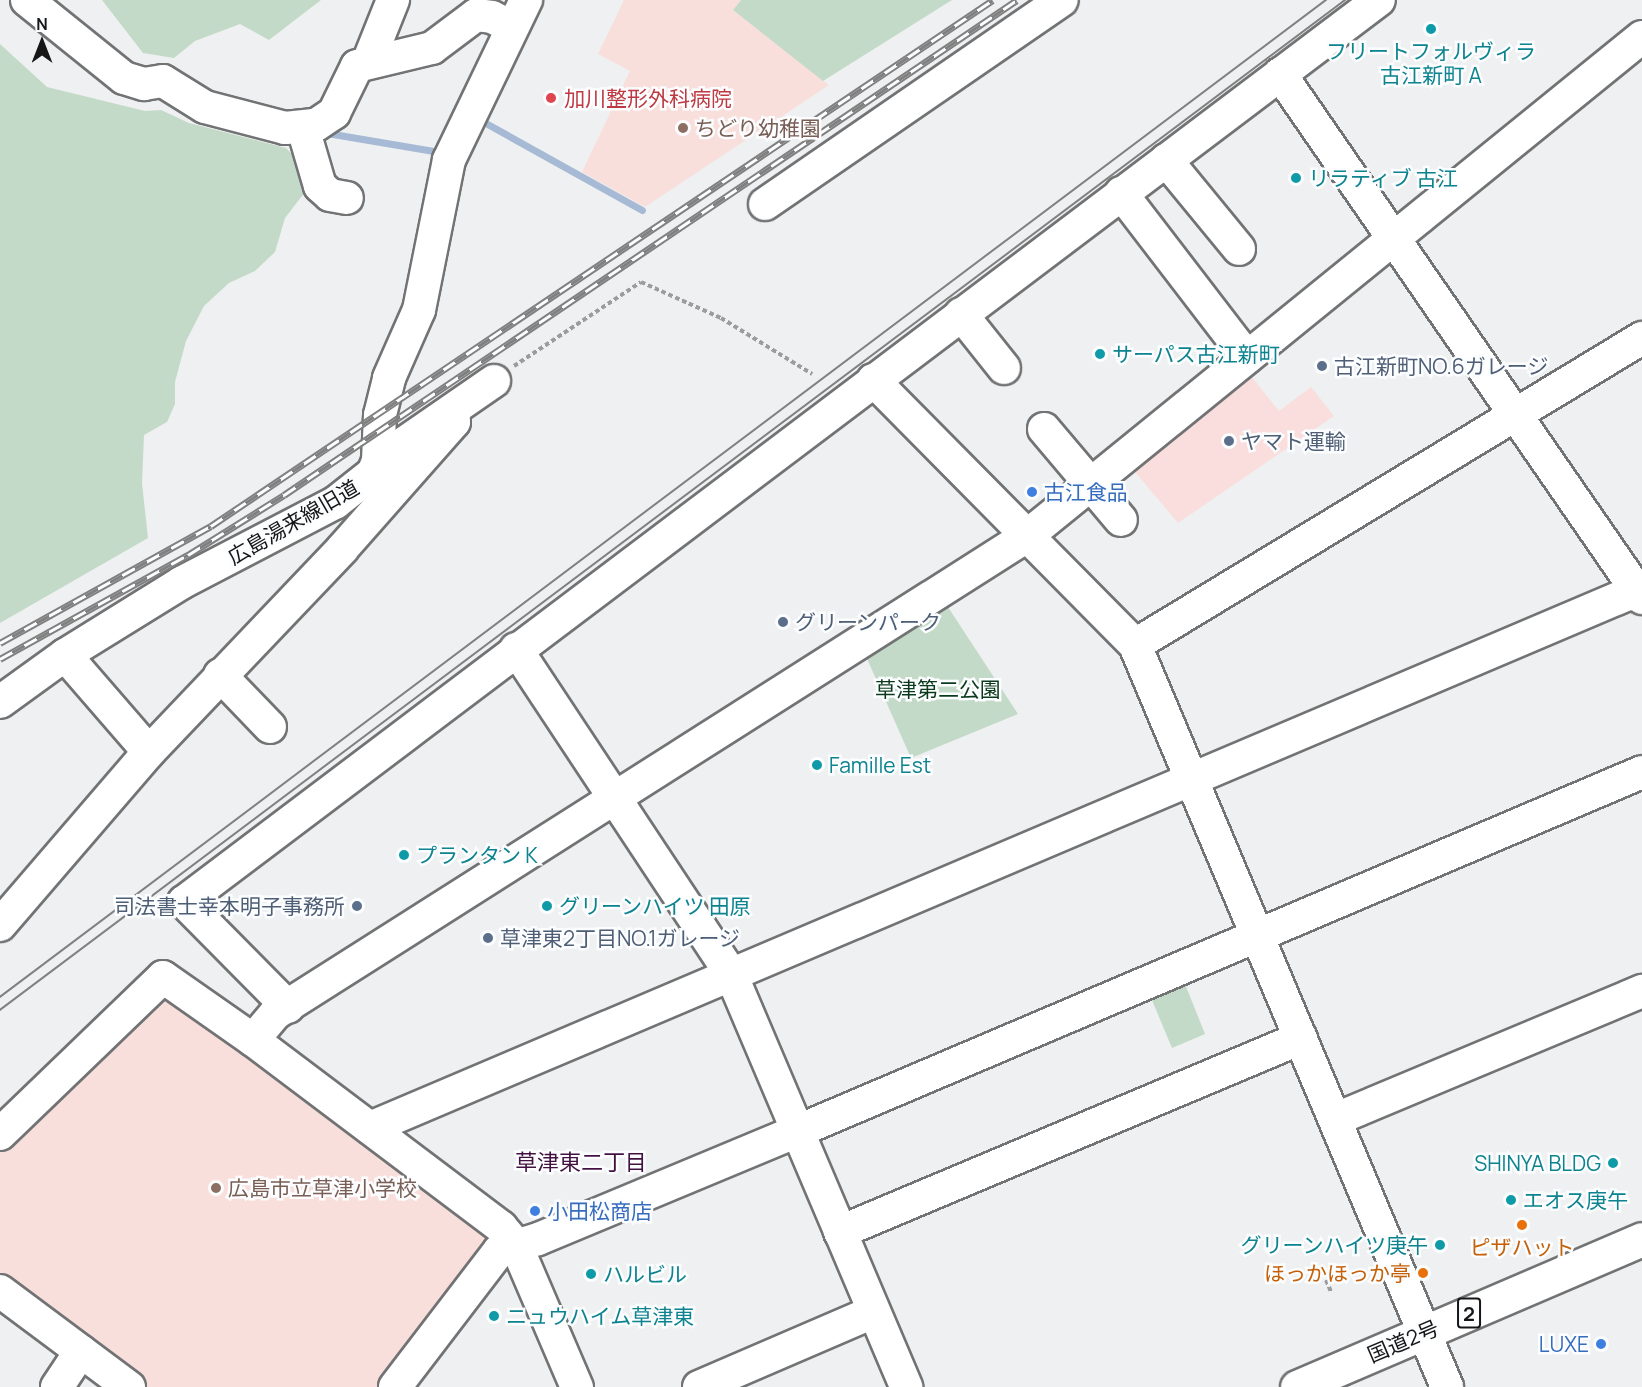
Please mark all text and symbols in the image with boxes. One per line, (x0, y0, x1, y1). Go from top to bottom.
north arrow (12, 12, 72, 72)
text: N (36, 13, 48, 35)
marker: フリートフォルヴィラ 古江新町 A (1424, 22, 1438, 36)
place label: フリートフォルヴィラ 古江新町 A (1326, 38, 1536, 88)
place label: 加川整形外科病院 (564, 85, 732, 111)
marker: 加川整形外科病院 (542, 89, 560, 107)
place label: ちどり幼稚園 (695, 115, 821, 141)
marker: ちどり幼稚園 (676, 121, 690, 135)
place label: リラティブ 古江 (1308, 165, 1459, 191)
marker: リラティブ 古江 (1289, 171, 1303, 185)
place label: サーパス古江新町 (1112, 341, 1280, 367)
marker: サーパス古江新町 (1093, 347, 1107, 361)
place label: 古江新町NO.6ガレージ (1334, 353, 1549, 379)
marker: 古江新町NO.6ガレージ (1315, 359, 1329, 373)
place label: ヤマト運輸 (1241, 428, 1346, 454)
marker: ヤマト運輸 (1222, 434, 1236, 448)
street label: 広島湯来線旧道 (223, 474, 363, 570)
place label: 古江食品 (1044, 479, 1128, 505)
marker: 古江食品 (1025, 485, 1039, 499)
place label: グリーンパーク (795, 609, 942, 635)
marker: グリーンパーク (776, 615, 790, 629)
park label: 草津第二公園 (875, 676, 1001, 702)
place label: Famille Est (829, 752, 931, 778)
marker: Famille Est (810, 758, 824, 772)
place label: プランタン K (416, 842, 538, 868)
marker: プランタン K (397, 848, 411, 862)
place label: 司法書士幸本明子事務所 (114, 893, 345, 919)
place label: グリーンハイツ 田原 (559, 893, 752, 919)
marker: 司法書士幸本明子事務所 (350, 899, 364, 913)
marker: グリーンハイツ 田原 (540, 899, 554, 913)
place label: 草津東2丁目NO.1ガレージ (500, 925, 740, 951)
marker: 草津東2丁目NO.1ガレージ (481, 931, 495, 945)
district label: 草津東二丁目 (515, 1150, 647, 1176)
place label: SHINYA BLDG (1474, 1150, 1601, 1176)
marker: SHINYA BLDG (1606, 1156, 1620, 1170)
place label: 広島市立草津小学校 (228, 1175, 417, 1201)
marker: 広島市立草津小学校 (209, 1181, 223, 1195)
place label: エオス庚午 (1523, 1187, 1628, 1213)
marker: エオス庚午 (1504, 1193, 1518, 1207)
place label: 小田松商店 (547, 1198, 652, 1224)
marker: 小田松商店 (528, 1204, 542, 1218)
marker: ピザハット (1515, 1218, 1529, 1232)
place label: グリーンハイツ庚午 (1239, 1232, 1428, 1258)
place label: ピザハット (1470, 1234, 1574, 1260)
marker: グリーンハイツ庚午 (1433, 1238, 1447, 1252)
place label: ほっかほっか亭 (1264, 1260, 1411, 1286)
place label: ハルビル (603, 1261, 687, 1287)
marker: ほっかほっか亭 (1416, 1266, 1430, 1280)
marker: ハルビル (584, 1267, 598, 1281)
road number: 2 (1457, 1296, 1481, 1330)
place label: ニュウハイム草津東 (506, 1303, 695, 1329)
marker: ニュウハイム草津東 (487, 1309, 501, 1323)
street label: 国道2号 (1364, 1315, 1442, 1367)
place label: LUXE (1539, 1331, 1589, 1357)
marker: LUXE (1594, 1337, 1608, 1351)

